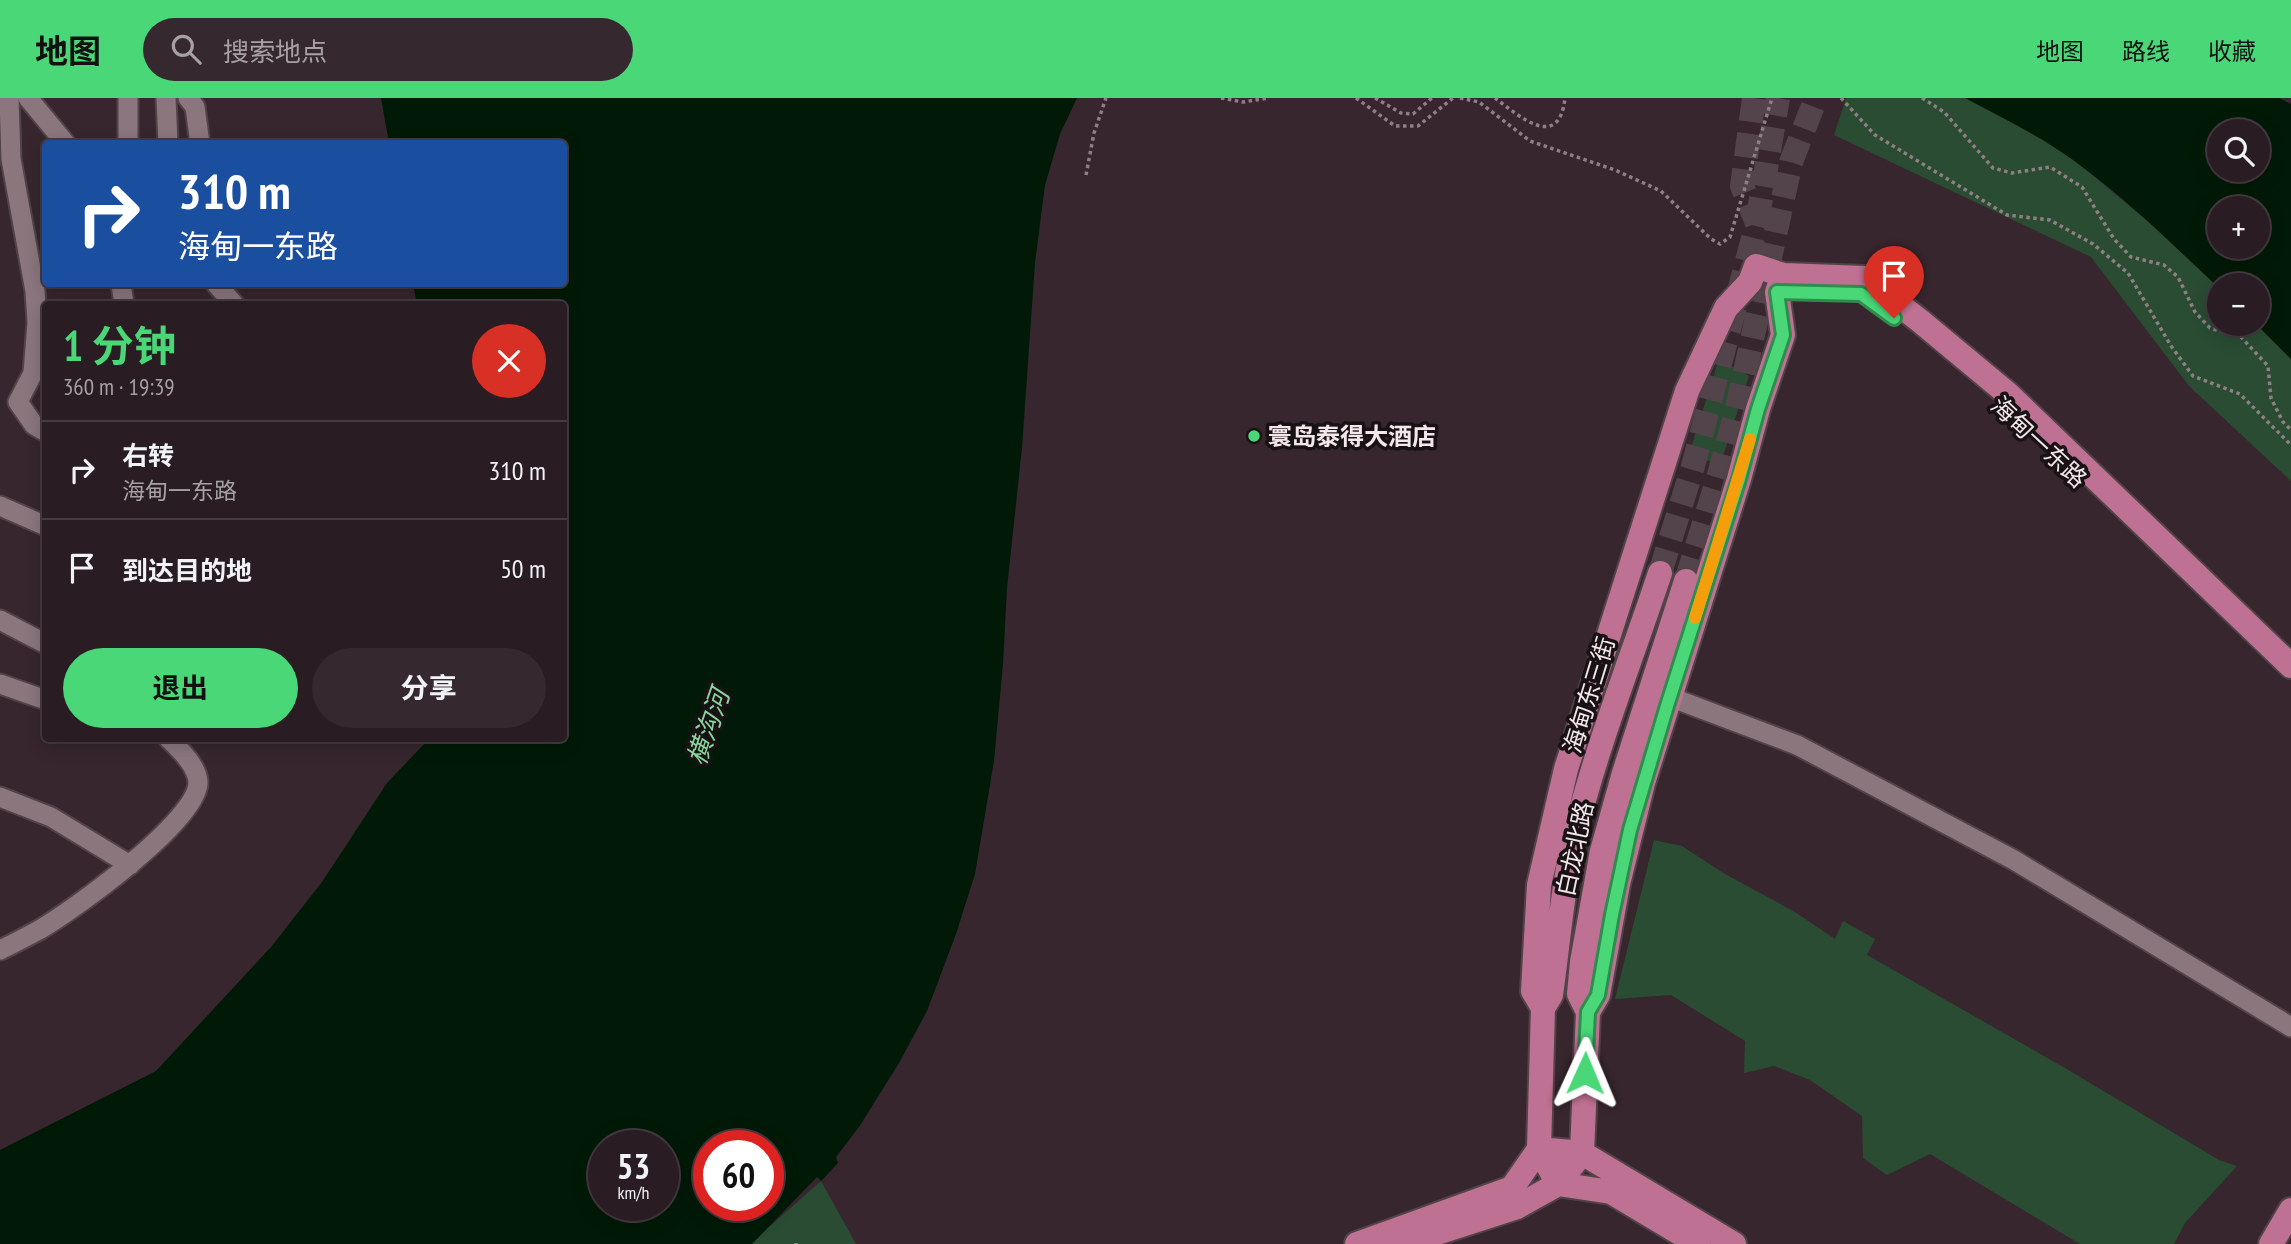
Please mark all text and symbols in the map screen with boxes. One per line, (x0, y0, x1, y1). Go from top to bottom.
search box (143, 18, 633, 81)
text: 地图 (35, 29, 101, 72)
icon: search (167, 30, 205, 68)
text: 搜索地点 (223, 35, 327, 68)
text: 地图 (2036, 36, 2084, 67)
text: 路线 (2122, 36, 2170, 67)
text: 收藏 (2208, 36, 2256, 67)
map controls (2207, 119, 2270, 336)
button: search (2207, 119, 2270, 182)
text: 310 m (178, 159, 291, 223)
icon: right (63, 168, 154, 259)
button: + (2207, 196, 2270, 259)
text: 海甸一东路 (178, 225, 338, 267)
pin (1864, 246, 1924, 318)
icon: arrive (1875, 257, 1913, 295)
button: − (2207, 273, 2270, 336)
text: 1 分钟 (63, 318, 176, 373)
button: close (472, 324, 546, 398)
text: 360 m · 19:39 (63, 372, 175, 401)
street label: 海甸一东路 (1985, 390, 2093, 494)
place label: 寰岛泰得大酒店 (1268, 421, 1436, 452)
marker: 寰岛泰得大酒店 (1246, 428, 1262, 444)
text: 右转 (122, 439, 174, 472)
icon: right (63, 451, 101, 489)
text: 310 m (488, 454, 546, 487)
text: 海甸一东路 (122, 476, 237, 505)
icon: arrive (63, 549, 101, 587)
text: 50 m (500, 552, 546, 585)
text: 到达目的地 (122, 554, 252, 587)
street label: 海甸东三街 (1557, 633, 1621, 757)
button: 退出 (63, 648, 298, 728)
button: 分享 (312, 648, 546, 728)
water label: 横沟河 (680, 680, 738, 769)
street label: 白龙北路 (1550, 799, 1600, 899)
position arrow (1548, 1036, 1622, 1110)
speed limit sign: 60 (693, 1130, 784, 1221)
text: 53 (617, 1143, 650, 1189)
text: km/h (618, 1181, 649, 1204)

